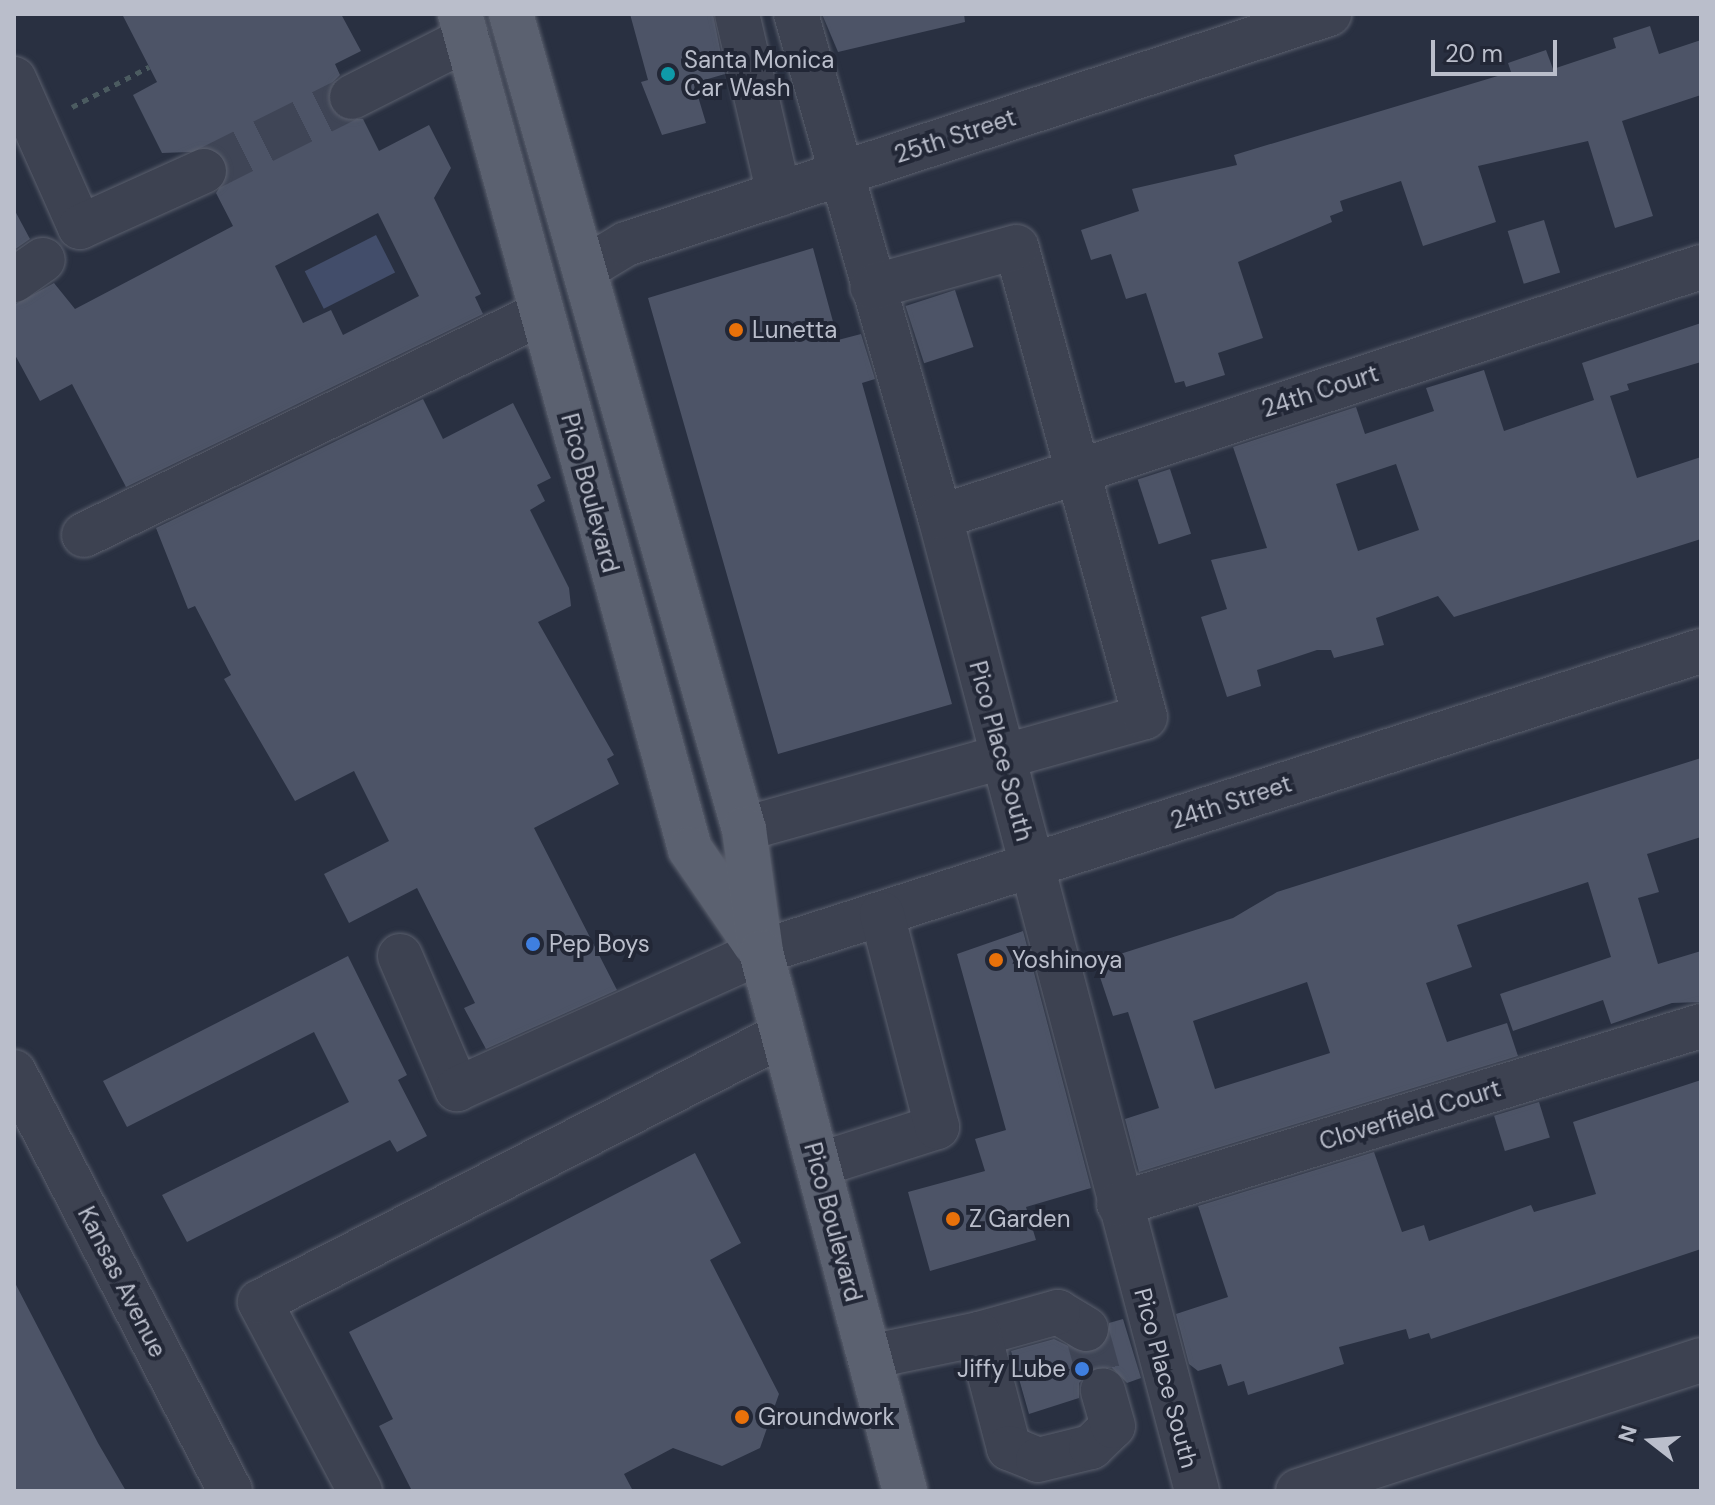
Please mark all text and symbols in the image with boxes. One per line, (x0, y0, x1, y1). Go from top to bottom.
scale bar (1435, 24, 1561, 74)
text: 20 m (1445, 38, 1503, 69)
place label: Santa Monica Car Wash (684, 46, 834, 102)
marker: Santa Monica Car Wash (659, 65, 677, 83)
street label: 25th Street (891, 103, 1019, 169)
place label: Lunetta (752, 316, 837, 344)
marker: Lunetta (727, 321, 745, 339)
street label: 24th Court (1258, 359, 1382, 423)
street label: Pico Boulevard (555, 410, 625, 576)
street label: Pico Place South (963, 658, 1039, 844)
street label: 24th Street (1167, 769, 1295, 835)
place label: Pep Boys (549, 930, 650, 958)
marker: Pep Boys (524, 935, 542, 953)
place label: Yoshinoya (1012, 946, 1122, 974)
marker: Yoshinoya (987, 951, 1005, 969)
street label: Cloverfield Court (1316, 1074, 1504, 1156)
street label: Pico Boulevard (798, 1139, 868, 1305)
street label: Kansas Avenue (72, 1202, 172, 1362)
place label: Z Garden (969, 1205, 1070, 1233)
marker: Z Garden (944, 1210, 962, 1228)
street label: Pico Place South (1128, 1285, 1204, 1471)
place label: Jiffy Lube (957, 1355, 1066, 1383)
marker: Jiffy Lube (1073, 1360, 1091, 1378)
north arrow (1611, 1401, 1691, 1481)
place label: Groundwork (758, 1403, 894, 1431)
marker: Groundwork (733, 1408, 751, 1426)
text: N (1611, 1422, 1644, 1446)

